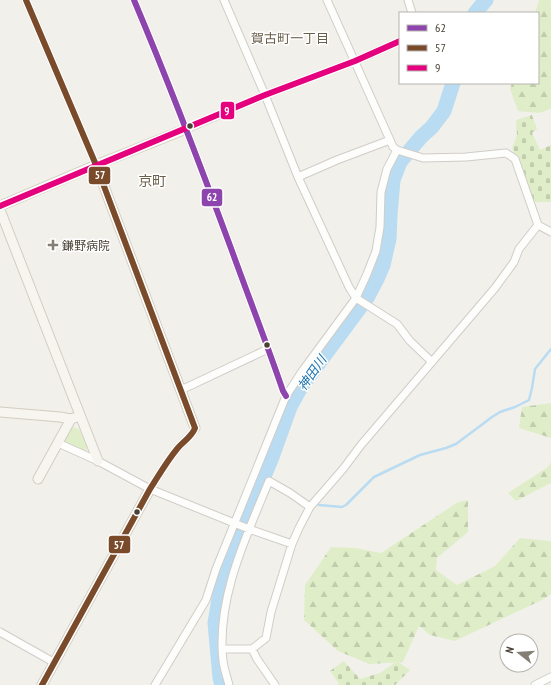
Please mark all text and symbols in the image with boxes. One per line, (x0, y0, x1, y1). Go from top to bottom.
legend (399, 12, 539, 84)
text: 62 (435, 20, 446, 35)
district label: 賀古町一丁目 (251, 30, 329, 47)
text: 57 (435, 40, 446, 55)
text: 9 (435, 60, 440, 75)
line badge: 9 (220, 101, 235, 120)
text: 9 (224, 104, 230, 118)
unlabelled marker (185, 121, 195, 131)
line badge: 57 (88, 166, 111, 185)
text: 57 (95, 168, 105, 182)
district label: 京町 (138, 172, 166, 190)
line badge: 62 (201, 188, 223, 207)
text: 62 (207, 190, 217, 204)
place label: 鎌野病院 (62, 238, 110, 253)
marker: 鎌野病院 (47, 239, 59, 251)
unlabelled marker (262, 340, 272, 350)
water label: 神田川 (294, 351, 331, 394)
unlabelled marker (132, 507, 142, 517)
line badge: 57 (108, 535, 131, 554)
text: 57 (114, 538, 124, 552)
north arrow (499, 633, 539, 673)
text: N (502, 645, 517, 655)

